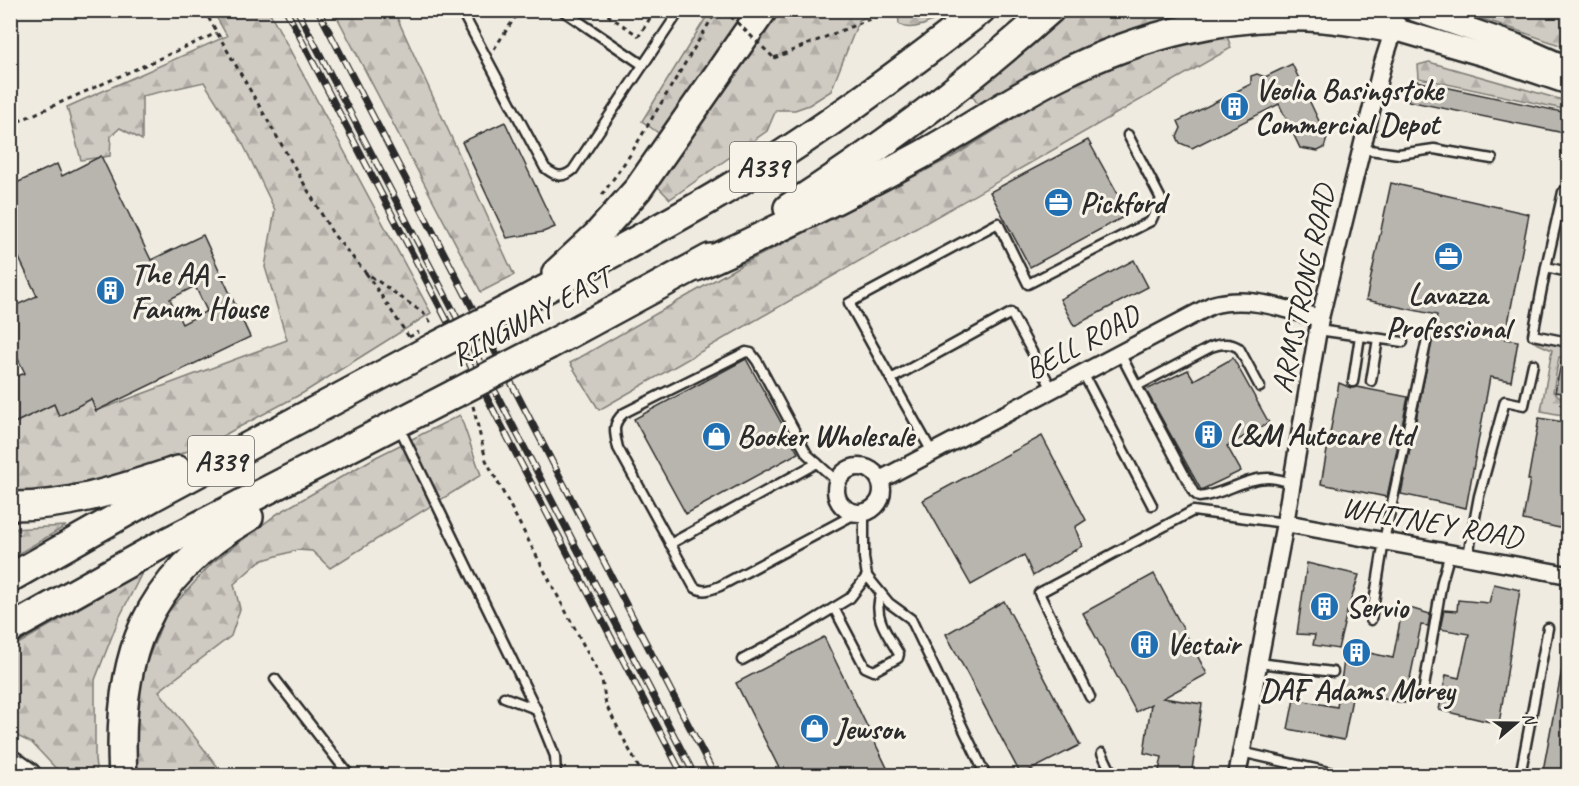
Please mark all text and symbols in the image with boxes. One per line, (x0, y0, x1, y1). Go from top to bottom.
place label: Veolia Basingstoke Commercial Depot (1255, 71, 1445, 143)
building icon: Veolia Basingstoke Commercial Depot (1218, 91, 1250, 123)
road number: A339 (730, 142, 796, 192)
street label: ARMSTRONG ROAD (1262, 179, 1344, 396)
place label: Pickford (1080, 184, 1170, 222)
office icon: Pickford (1043, 187, 1075, 219)
office icon: Lavazza Professional (1432, 241, 1464, 273)
place label: The AA - Fanum House (131, 255, 270, 327)
street label: RINGWAY EAST (444, 255, 623, 374)
building icon: The AA - Fanum House (94, 275, 126, 307)
place label: Lavazza Professional (1386, 275, 1516, 347)
street label: BELL ROAD (1018, 295, 1148, 388)
place label: L&M Autocare ltd (1229, 416, 1418, 454)
place label: Booker Wholesale (737, 417, 917, 455)
building icon: L&M Autocare ltd (1192, 419, 1224, 451)
shop icon: Booker Wholesale (700, 420, 732, 452)
road number: A339 (188, 436, 254, 486)
street label: WHITNEY ROAD (1339, 487, 1528, 557)
place label: Servio (1346, 588, 1410, 626)
building icon: Servio (1309, 591, 1341, 623)
place label: Vectair (1166, 625, 1243, 663)
building icon: Vectair (1129, 628, 1161, 660)
building icon: DAF Adams Morey (1341, 637, 1373, 669)
place label: DAF Adams Morey (1260, 671, 1457, 710)
north arrow (1486, 693, 1546, 753)
place label: Jewson (833, 710, 907, 748)
text: N (1518, 710, 1541, 729)
shop icon: Jewson (798, 713, 830, 745)

